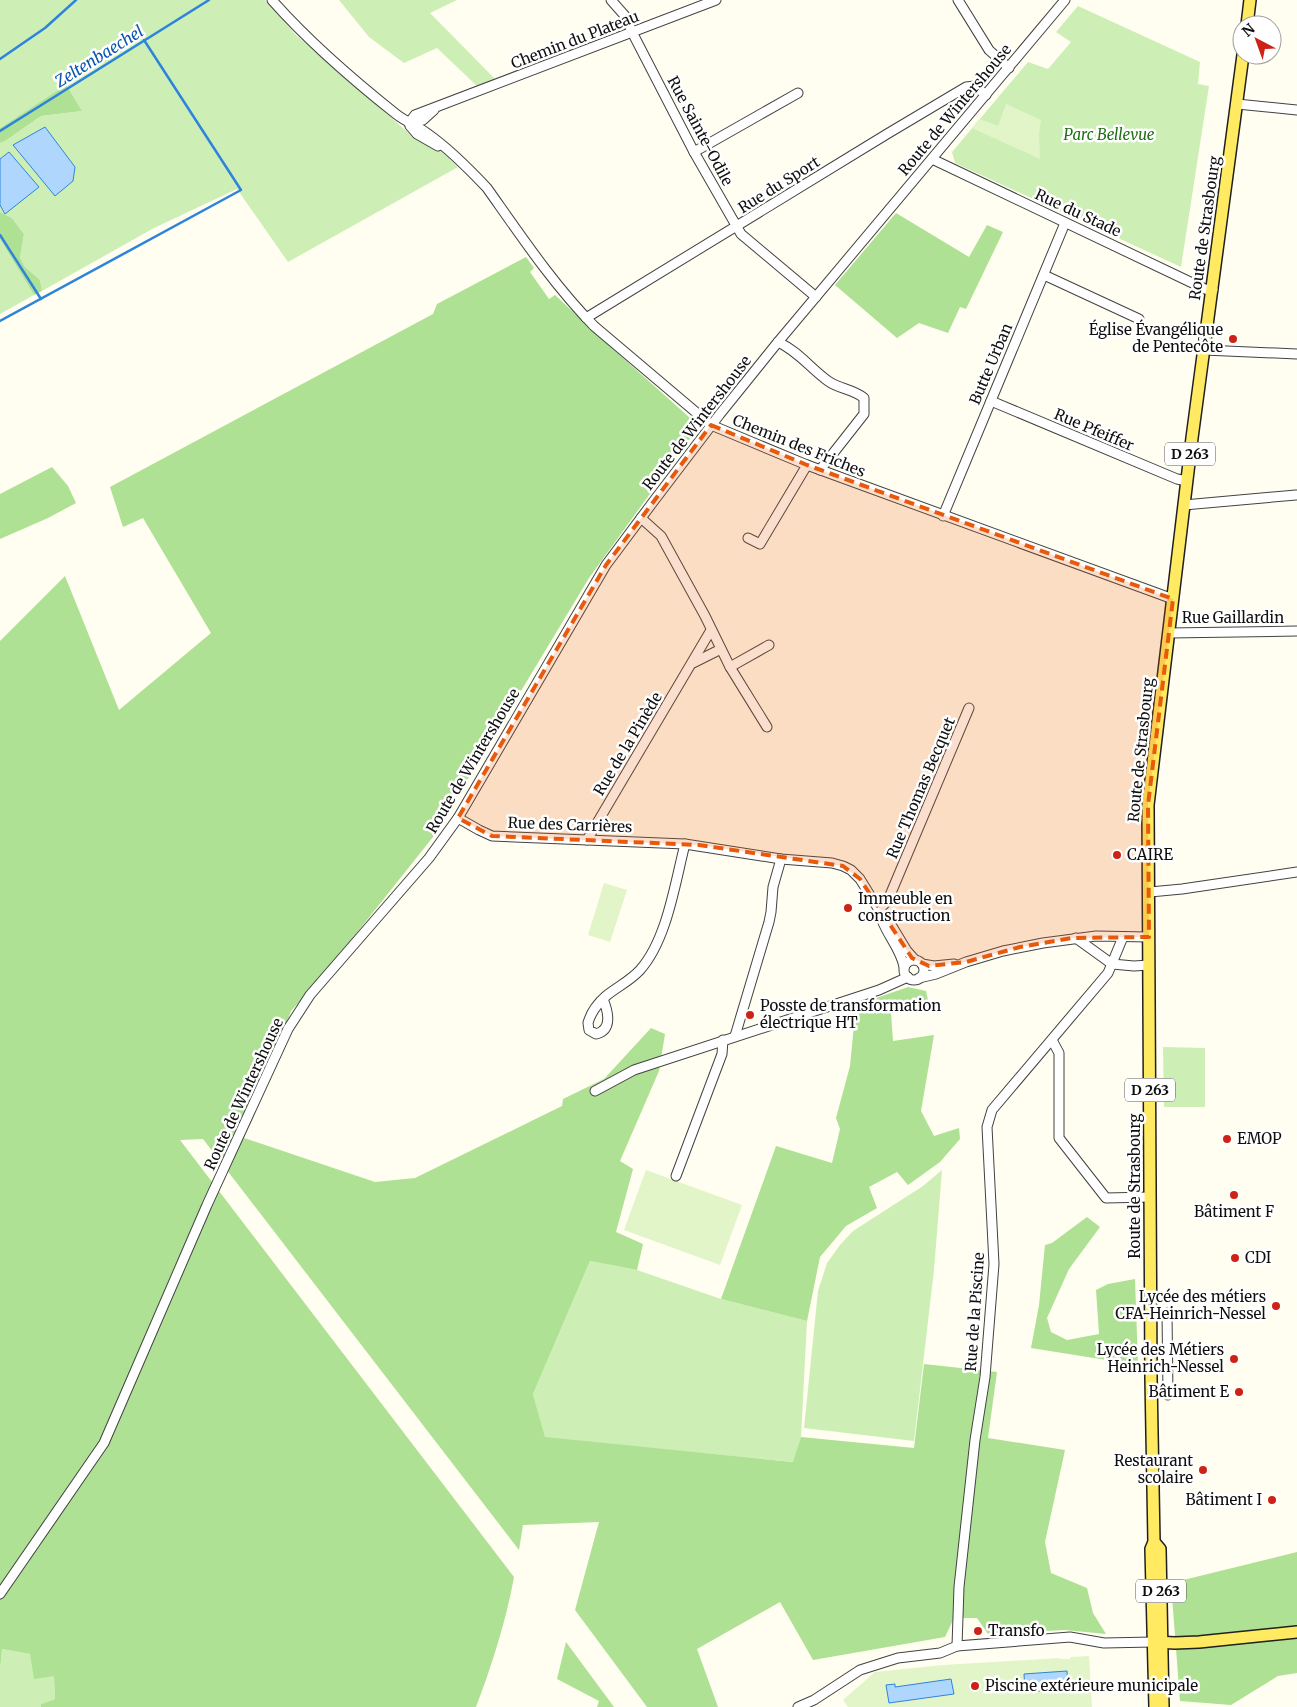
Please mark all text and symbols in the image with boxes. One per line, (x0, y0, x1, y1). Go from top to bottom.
street label: Chemin du Plateau (508, 6, 641, 73)
north arrow (1232, 15, 1282, 65)
text: N (1238, 20, 1259, 41)
water label: Zeltenbaechel (50, 21, 147, 92)
street label: Route de Wintershouse (894, 40, 1015, 179)
street label: Rue Sainte-Odile (664, 73, 737, 189)
park label: Parc Bellevue (1064, 125, 1155, 144)
street label: Rue du Sport (734, 152, 823, 217)
street label: Route de Strasbourg (1185, 155, 1224, 301)
street label: Rue du Stade (1032, 184, 1124, 241)
place label: Église Évangélique de Pentecôte (1089, 319, 1223, 356)
street label: Butte Urban (965, 320, 1016, 407)
marker: Église Évangélique de Pentecôte (1227, 333, 1239, 345)
street label: Route de Wintershouse (638, 351, 755, 494)
street label: Rue Pfeiffer (1052, 404, 1137, 455)
street label: Chemin des Friches (730, 410, 868, 481)
road number: D 263 (1165, 442, 1215, 466)
street label: Rue Gaillardin (1182, 608, 1284, 627)
street label: Route de Strasbourg (1123, 677, 1158, 823)
street label: Route de Wintershouse (422, 685, 523, 837)
street label: Rue de la Pinède (589, 688, 666, 799)
street label: Rue Thomas Becquet (882, 714, 959, 861)
street label: Rue des Carrières (507, 813, 633, 836)
place label: CAIRE (1127, 845, 1173, 864)
marker: CAIRE (1111, 849, 1123, 861)
place label: Immeuble en construction (858, 889, 953, 925)
marker: Immeuble en construction (842, 902, 854, 914)
place label: Posste de transformation électrique HT (760, 996, 941, 1032)
marker: Posste de transformation électrique HT (744, 1009, 756, 1021)
street label: Route de Wintershouse (200, 1015, 287, 1173)
road number: D 263 (1125, 1078, 1175, 1102)
street label: Route de Strasbourg (1125, 1113, 1144, 1259)
place label: EMOP (1237, 1129, 1282, 1148)
marker: EMOP (1221, 1133, 1233, 1145)
marker: Bâtiment F (1228, 1189, 1240, 1201)
place label: Bâtiment F (1194, 1202, 1274, 1221)
place label: CDI (1245, 1248, 1271, 1267)
street label: Rue de la Piscine (961, 1251, 988, 1372)
marker: CDI (1229, 1252, 1241, 1264)
place label: Lycée des métiers CFA-Heinrich-Nessel (1115, 1287, 1266, 1323)
marker: Lycée des métiers CFA-Heinrich-Nessel (1270, 1300, 1282, 1312)
place label: Lycée des Métiers Heinrich-Nessel (1097, 1340, 1224, 1376)
marker: Lycée des Métiers Heinrich-Nessel (1228, 1353, 1240, 1365)
place label: Bâtiment E (1148, 1382, 1229, 1401)
marker: Bâtiment E (1233, 1386, 1245, 1398)
place label: Restaurant scolaire (1114, 1451, 1193, 1487)
marker: Restaurant scolaire (1197, 1464, 1209, 1476)
place label: Bâtiment I (1185, 1490, 1262, 1509)
marker: Bâtiment I (1266, 1494, 1278, 1506)
road number: D 263 (1136, 1580, 1186, 1602)
place label: Transfo (988, 1621, 1045, 1640)
marker: Transfo (972, 1625, 984, 1637)
place label: Piscine extérieure municipale (985, 1676, 1198, 1695)
marker: Piscine extérieure municipale (969, 1680, 981, 1692)

